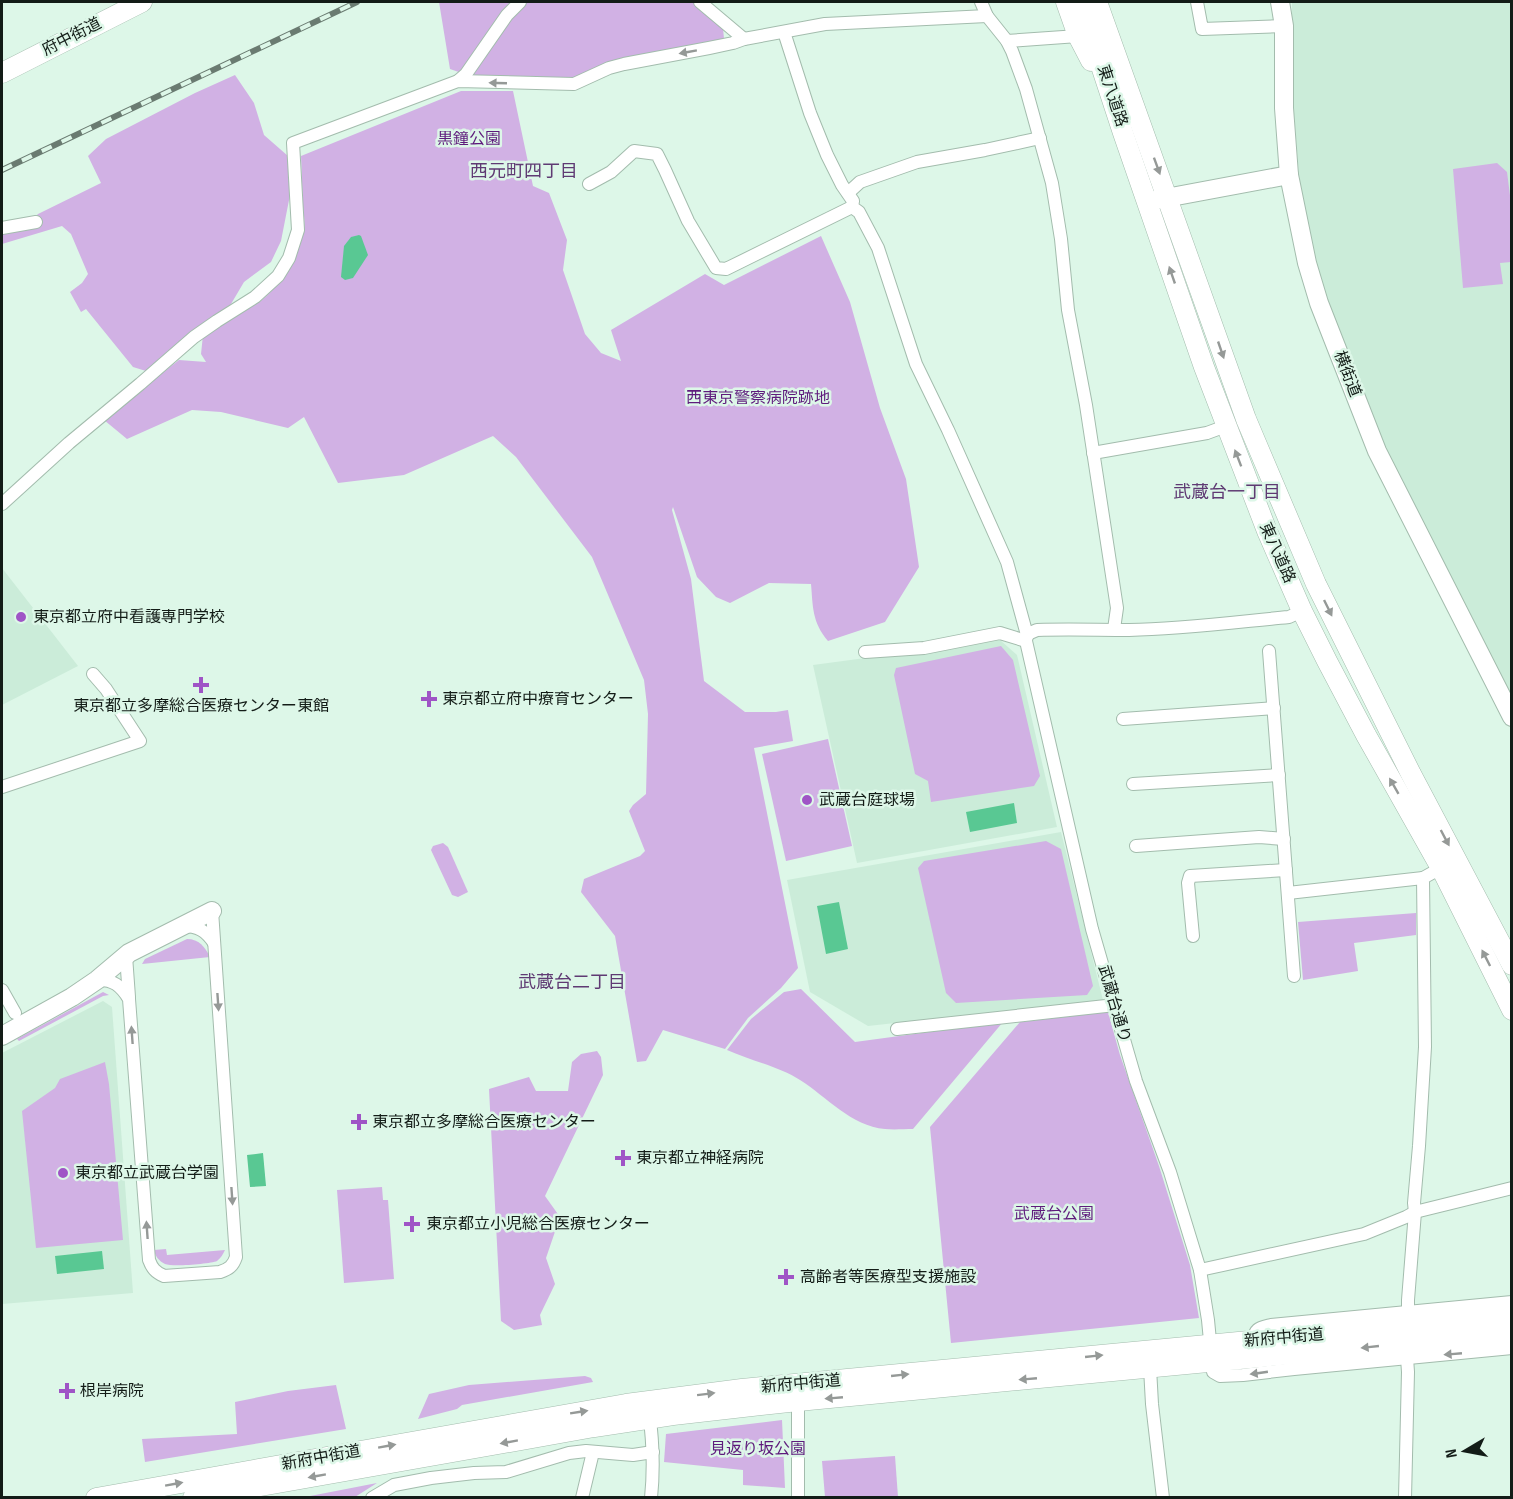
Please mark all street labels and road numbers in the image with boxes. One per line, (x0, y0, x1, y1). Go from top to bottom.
street label: 府中街道 (39, 14, 105, 60)
street label: 東八道路 (1093, 63, 1131, 129)
street label: 横街道 (1330, 348, 1364, 400)
street label: 東八道路 (1255, 520, 1299, 586)
street label: 武蔵台通り (1094, 963, 1134, 1045)
street label: 新府中街道 (1243, 1325, 1325, 1351)
street label: 新府中街道 (760, 1371, 842, 1397)
street label: 新府中街道 (280, 1442, 362, 1474)

